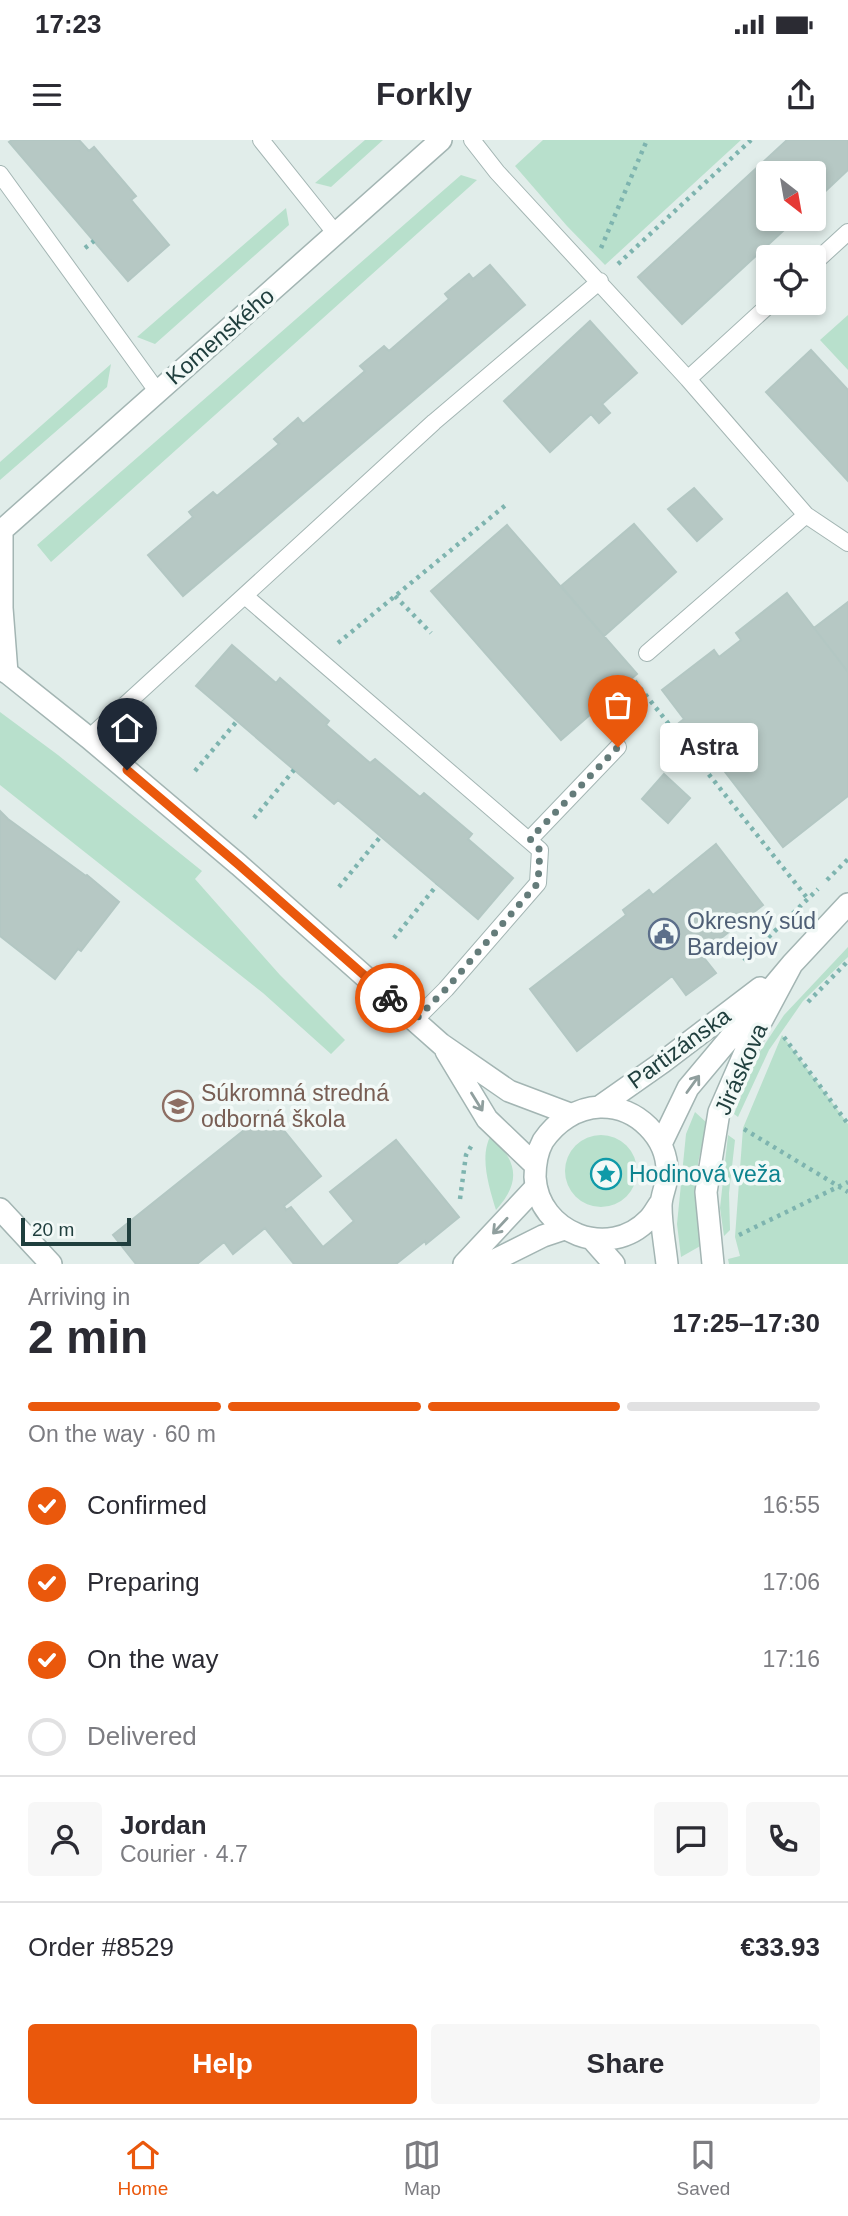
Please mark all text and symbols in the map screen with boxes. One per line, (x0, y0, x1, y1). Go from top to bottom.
text: 17:23 (35, 9, 102, 39)
icon: menu (28, 76, 66, 114)
text: Forkly (376, 76, 472, 112)
icon: share (782, 76, 820, 114)
north arrow (756, 161, 826, 231)
map controls (756, 161, 826, 315)
button: locate (756, 245, 826, 315)
street label: Komenského (161, 282, 279, 390)
pin (588, 675, 648, 747)
icon: bag (599, 686, 637, 724)
pin (97, 698, 157, 770)
icon: home (108, 709, 146, 747)
callout: Astra (660, 722, 758, 772)
text: Astra (680, 734, 738, 760)
place label: Okresný súd Bardejov (687, 908, 816, 960)
public building icon: Okresný súd Bardejov (647, 917, 681, 951)
courier (355, 963, 425, 1033)
icon: bike (371, 979, 409, 1017)
street label: Partizánska (623, 1002, 735, 1094)
street label: Jiráskova (709, 1019, 773, 1119)
one-way arrow (685, 1075, 700, 1094)
place label: Súkromná stredná odborná škola (201, 1080, 389, 1132)
school or university icon: Súkromná stredná odborná škola (161, 1089, 195, 1123)
one-way arrow (470, 1091, 484, 1111)
place icon: Hodinová veža (589, 1157, 623, 1191)
place label: Hodinová veža (629, 1161, 781, 1187)
scale bar (21, 1215, 131, 1247)
one-way arrow (491, 1217, 508, 1234)
text: 20 m (32, 1219, 74, 1240)
text: Arriving in (28, 1284, 130, 1310)
text: 17:25–17:30 (673, 1308, 820, 1338)
text: 2 min (28, 1311, 148, 1363)
text: On the way · 60 m (28, 1421, 216, 1447)
icon: check (28, 1487, 66, 1525)
text: Confirmed (87, 1490, 207, 1520)
text: 16:55 (762, 1492, 820, 1518)
icon: check (28, 1564, 66, 1602)
text: Preparing (87, 1567, 200, 1597)
text: 17:06 (762, 1569, 820, 1595)
icon: check (28, 1641, 66, 1679)
text: On the way (87, 1644, 219, 1674)
text: 17:16 (762, 1646, 820, 1672)
text: Delivered (87, 1721, 197, 1751)
button: person (28, 1802, 102, 1876)
button: chat (654, 1802, 728, 1876)
button: phone (746, 1802, 820, 1876)
text: Jordan (120, 1810, 207, 1840)
text: Courier · 4.7 (120, 1841, 248, 1867)
text: Order #8529 (28, 1932, 174, 1962)
text: €33.93 (740, 1932, 820, 1962)
button: Help (28, 2024, 417, 2104)
button: Share (431, 2024, 820, 2104)
tab: Home (118, 2136, 168, 2200)
tab: Map (403, 2136, 441, 2200)
tab: Saved (677, 2136, 730, 2200)

